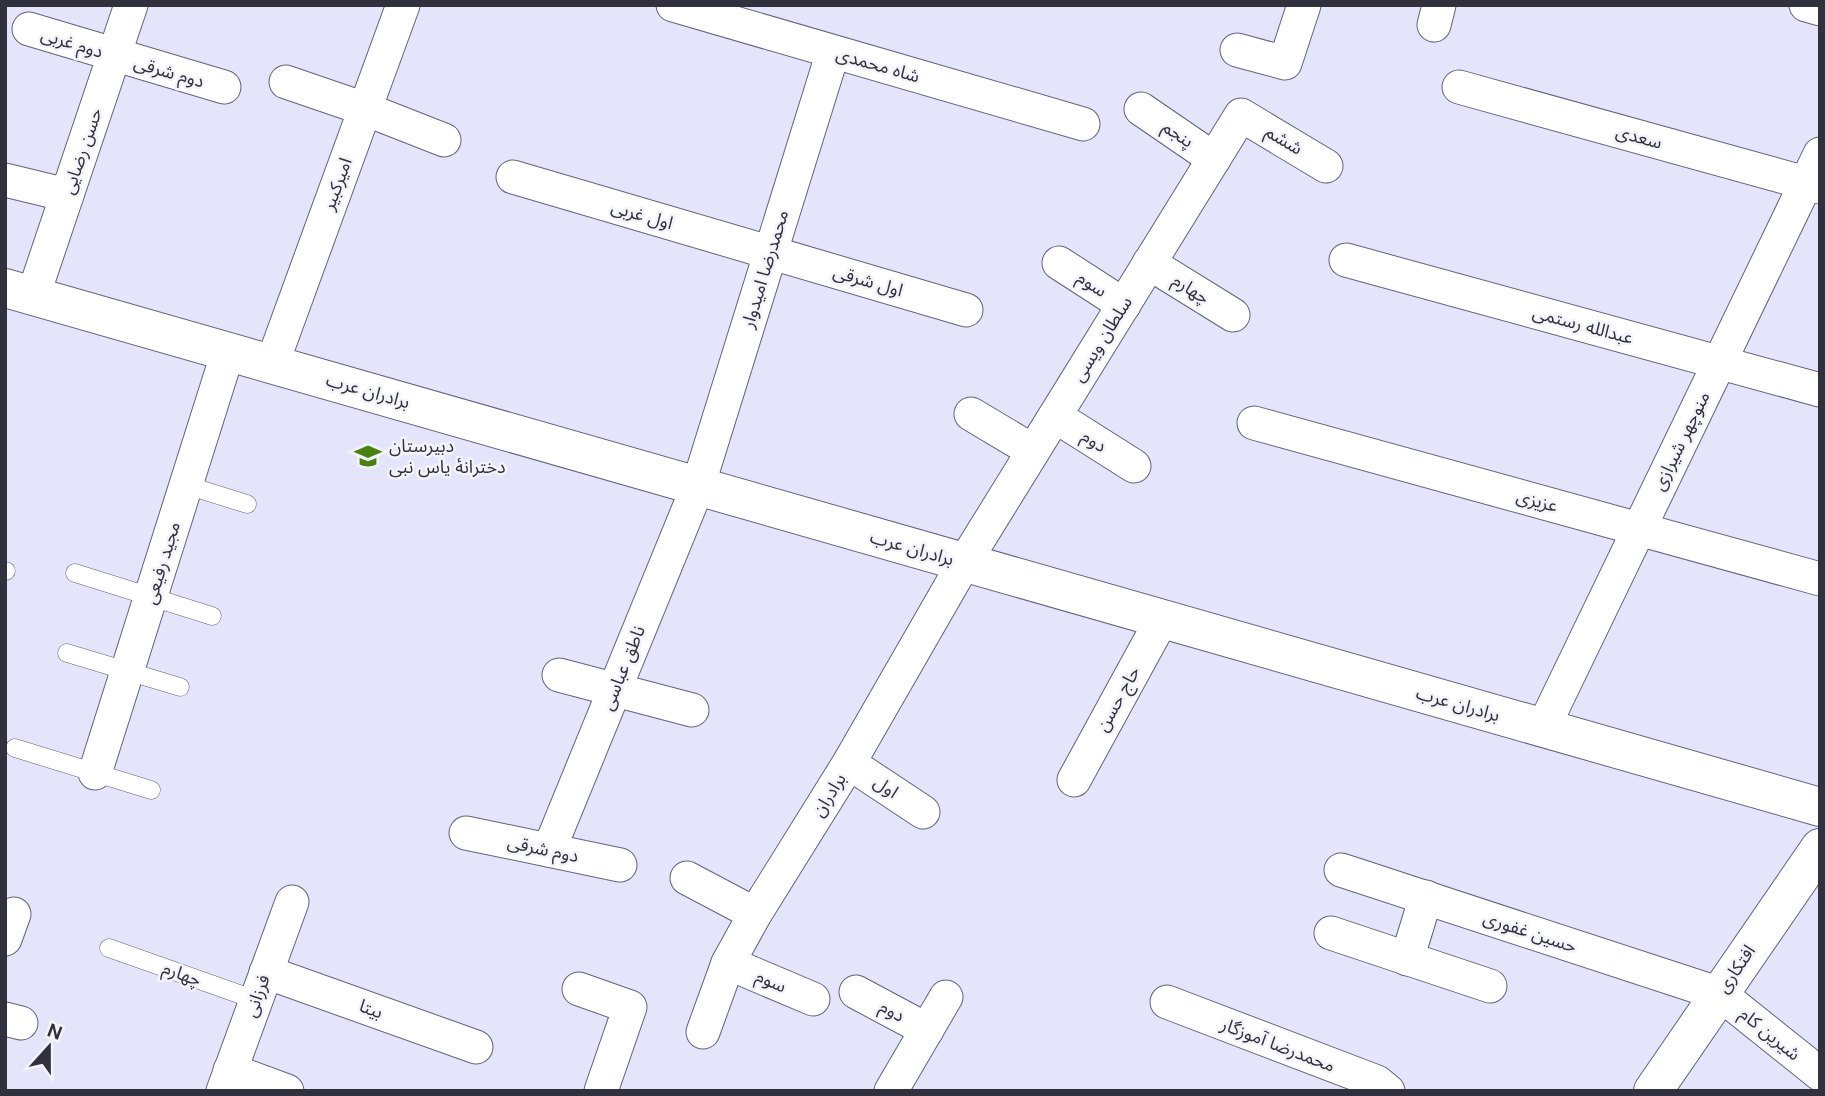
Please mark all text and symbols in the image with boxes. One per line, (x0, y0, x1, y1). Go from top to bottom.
street label: دوم غربی (37, 22, 106, 66)
street label: شاه محمدی (833, 42, 923, 88)
street label: دوم شرقی (130, 51, 207, 95)
street label: حسن رضایی (56, 105, 108, 197)
street label: پنجم (1157, 115, 1198, 154)
street label: سعدی (1613, 119, 1665, 155)
street label: ششم (1260, 120, 1307, 161)
street label: امیرکبیر (316, 154, 358, 215)
street label: اول غربی (608, 195, 676, 235)
street label: محمدرضا امیدوار (735, 207, 794, 332)
street label: اول شرقی (830, 260, 906, 302)
street label: سوم (1071, 265, 1112, 304)
street label: چهارم (1167, 268, 1214, 311)
street label: سلطان ویسی (1066, 292, 1138, 386)
street label: عبدالله رستمی (1530, 300, 1636, 350)
street label: برادران عرب (323, 368, 413, 414)
street label: منوچهر شیرازی (1647, 387, 1715, 495)
street label: دوم (1076, 424, 1111, 460)
place label: دبیرستان دخترانهٔ یاس نبی (389, 434, 506, 479)
school or university icon: دبیرستان دخترانهٔ یاس نبی (353, 441, 383, 471)
street label: عزیزی (1514, 484, 1560, 518)
street label: مجید رفیعی (138, 519, 186, 607)
street label: برادران عرب (867, 525, 957, 571)
street label: ناطق عباسی (595, 622, 651, 714)
street label: حاج حسن (1090, 662, 1147, 736)
street label: برادران عرب (1413, 681, 1503, 727)
street label: برادران (806, 769, 852, 821)
street label: اول (869, 770, 903, 804)
street label: دوم شرقی (505, 830, 581, 870)
street label: حسین غفوری (1480, 906, 1580, 958)
street label: افتکاری (1711, 940, 1761, 998)
street label: چهارم (159, 956, 205, 994)
street label: سوم (751, 964, 790, 1000)
street label: فرزانی (238, 971, 276, 1021)
street label: بیتا (356, 994, 386, 1024)
street label: دوم (874, 994, 909, 1029)
street label: شیرین کام (1733, 1002, 1806, 1068)
north arrow (14, 1012, 84, 1082)
street label: محمدرضا آموزگار (1216, 1012, 1339, 1078)
text: N (44, 1017, 66, 1046)

